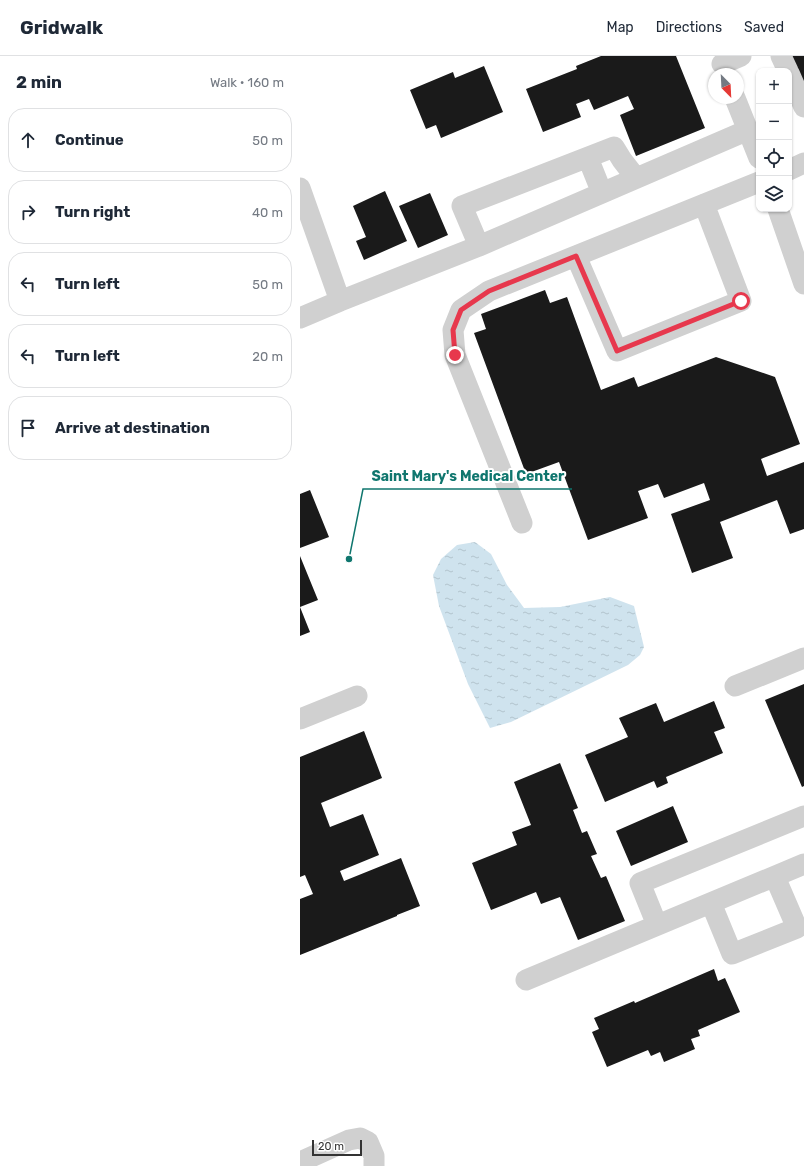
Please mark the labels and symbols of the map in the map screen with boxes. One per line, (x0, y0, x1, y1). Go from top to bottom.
north arrow (708, 68, 744, 104)
route start (732, 292, 750, 310)
route end (446, 346, 464, 364)
callout: Saint Mary's Medical Center (363, 463, 572, 489)
text: Saint Mary's Medical Center (372, 468, 565, 485)
scale bar (312, 1138, 362, 1157)

